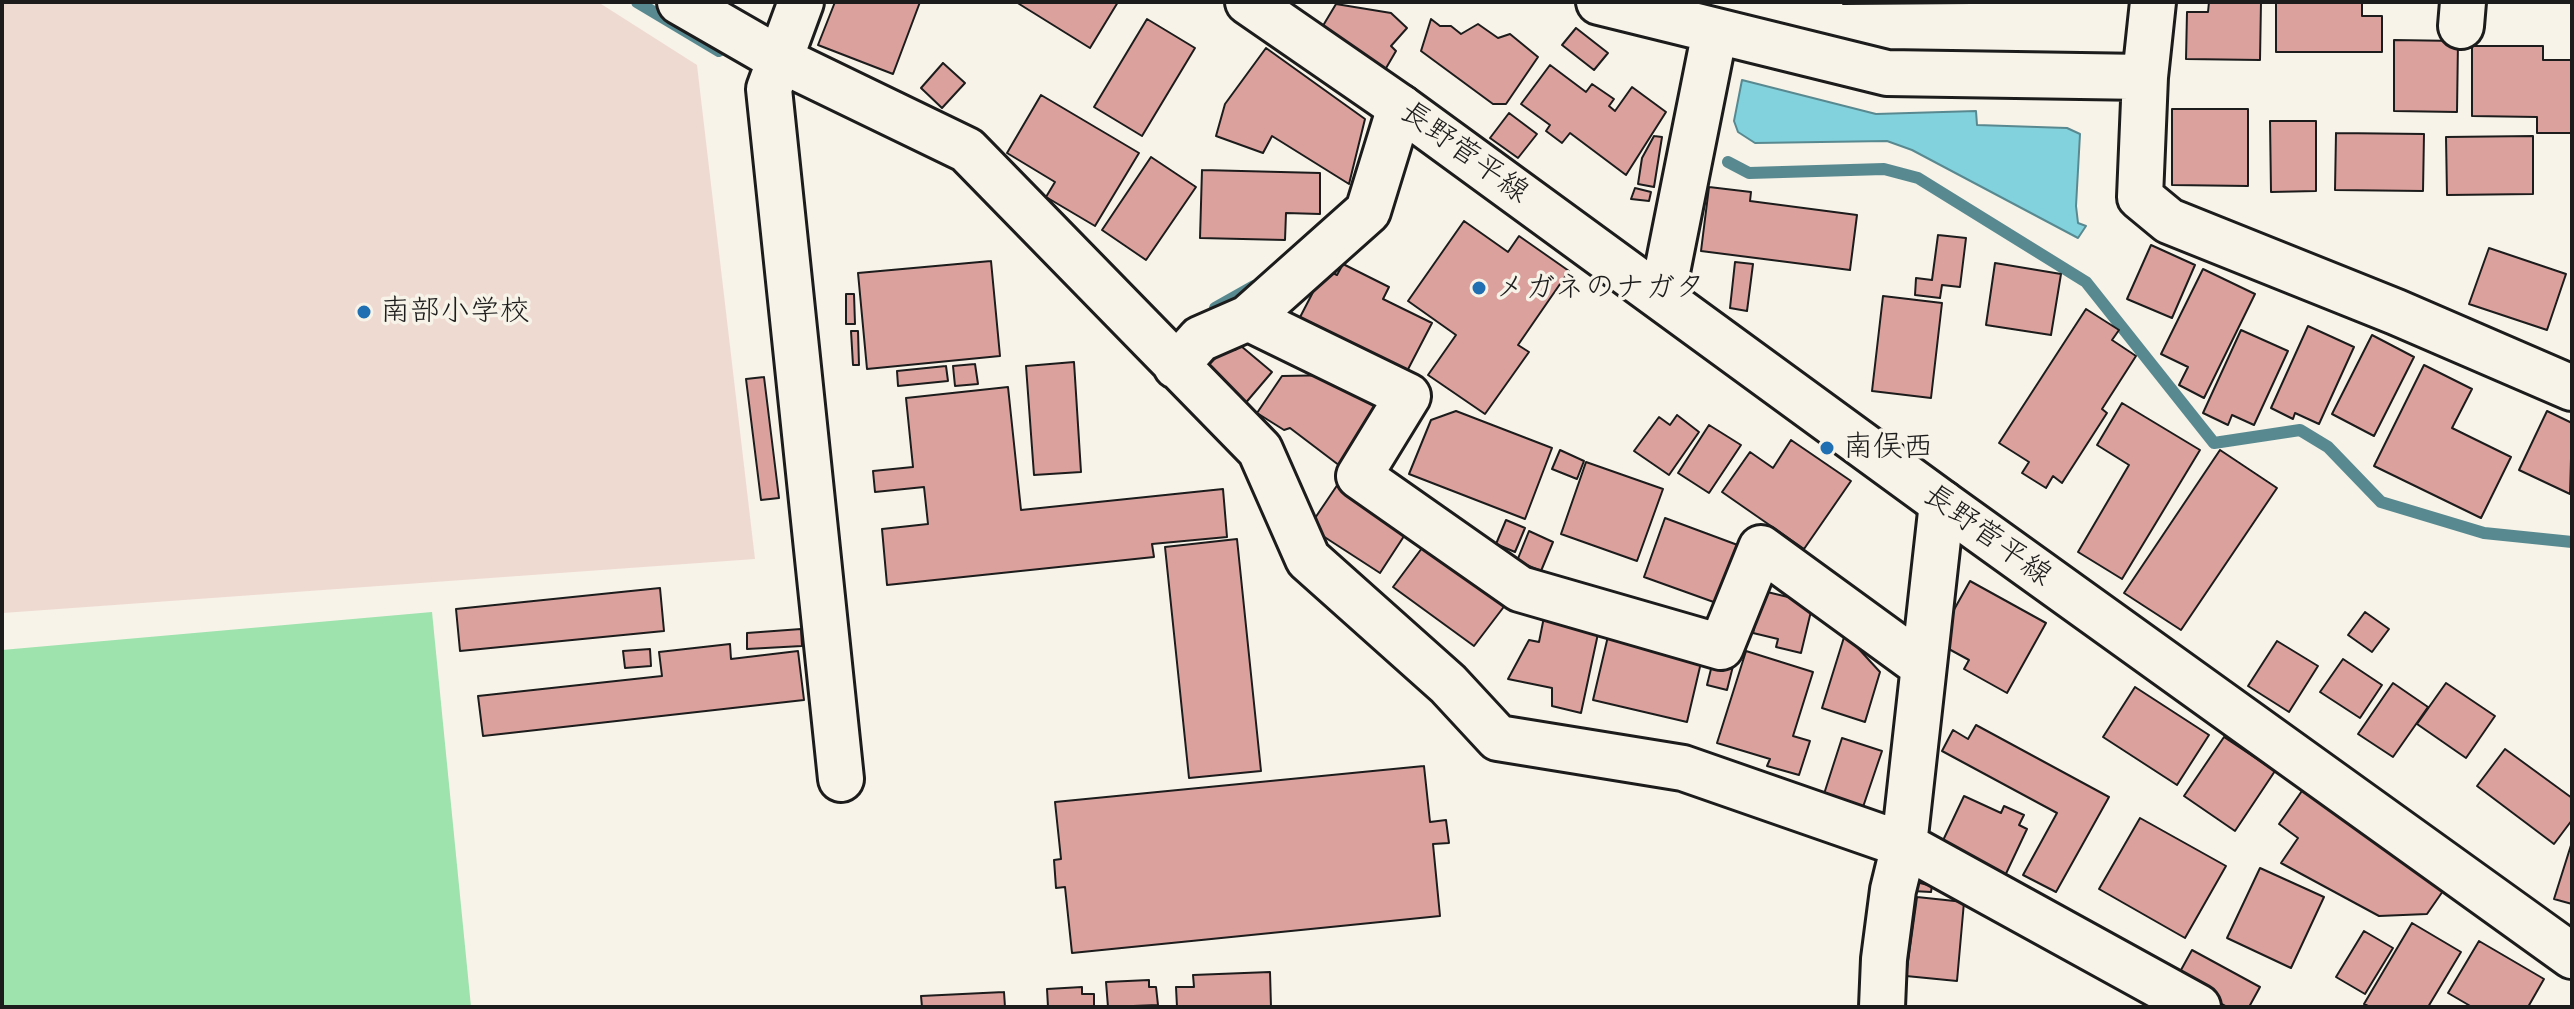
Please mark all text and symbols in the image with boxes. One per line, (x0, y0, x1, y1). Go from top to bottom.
street label: 長野菅平線 (1393, 94, 1535, 212)
place label: メガネのナガタ (1495, 270, 1705, 306)
marker: メガネのナガタ (1470, 279, 1488, 297)
place label: 南部小学校 (380, 294, 530, 330)
marker: 南部小学校 (355, 303, 373, 321)
place label: 南俣西 (1843, 430, 1933, 466)
marker: 南俣西 (1818, 439, 1836, 457)
street label: 長野菅平線 (1916, 477, 2058, 595)

